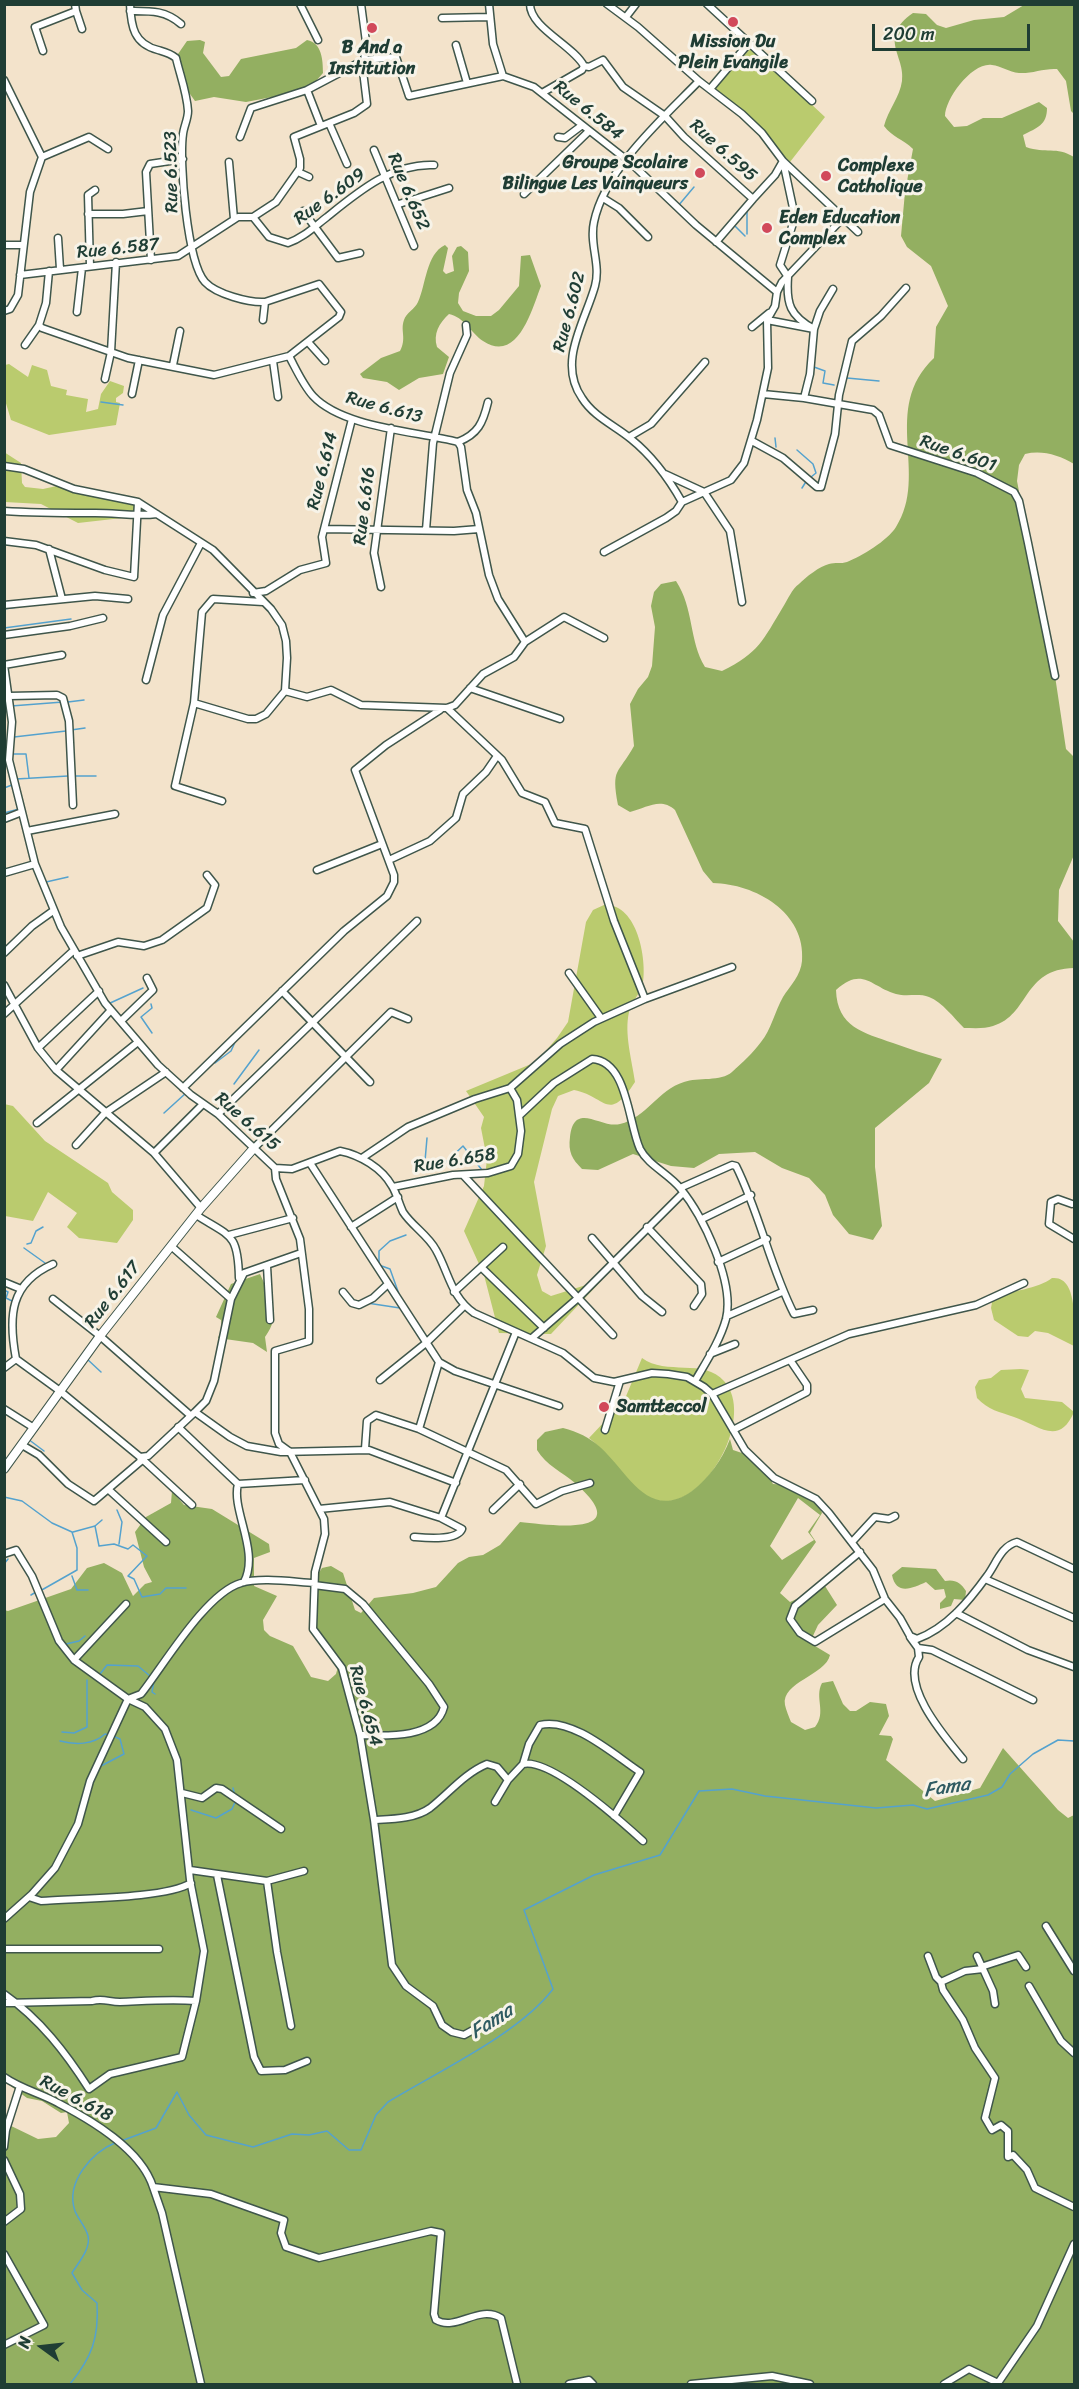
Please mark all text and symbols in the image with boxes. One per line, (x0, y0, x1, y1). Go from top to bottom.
scale bar (875, 12, 1032, 50)
marker: Mission Du Plein Evangile (726, 15, 740, 29)
text: 200 m (883, 18, 935, 50)
marker: B And a Institution (365, 21, 379, 35)
place label: Mission Du Plein Evangile (678, 31, 788, 74)
place label: B And a Institution (329, 37, 415, 80)
street label: Rue 6.584 (549, 76, 627, 146)
street label: Rue 6.595 (685, 115, 761, 187)
street label: Rue 6.523 (160, 131, 184, 213)
street label: Rue 6.652 (382, 150, 434, 234)
place label: Groupe Scolaire Bilingue Les Vainqueurs (503, 152, 688, 195)
place label: Complexe Catholique (838, 155, 922, 198)
street label: Rue 6.609 (290, 164, 370, 230)
marker: Groupe Scolaire Bilingue Les Vainqueurs (693, 166, 707, 180)
marker: Complexe Catholique (819, 169, 833, 183)
place label: Eden Education Complex (779, 207, 900, 250)
marker: Eden Education Complex (760, 221, 774, 235)
street label: Rue 6.587 (76, 234, 160, 264)
street label: Rue 6.602 (549, 270, 591, 354)
street label: Rue 6.613 (344, 387, 424, 429)
street label: Rue 6.614 (303, 430, 343, 512)
street label: Rue 6.601 (917, 431, 999, 477)
street label: Rue 6.616 (350, 466, 380, 546)
street label: Rue 6.615 (210, 1088, 284, 1156)
street label: Rue 6.658 (413, 1144, 497, 1178)
street label: Rue 6.617 (80, 1257, 146, 1333)
place label: Samtteccol (616, 1396, 706, 1418)
marker: Samtteccol (597, 1400, 611, 1414)
street label: Rue 6.654 (344, 1663, 386, 1749)
water label: Fama (922, 1773, 972, 1803)
water label: Fama (466, 1999, 518, 2045)
street label: Rue 6.618 (36, 2071, 116, 2127)
north arrow (12, 2317, 72, 2377)
text: N (9, 2333, 40, 2351)

